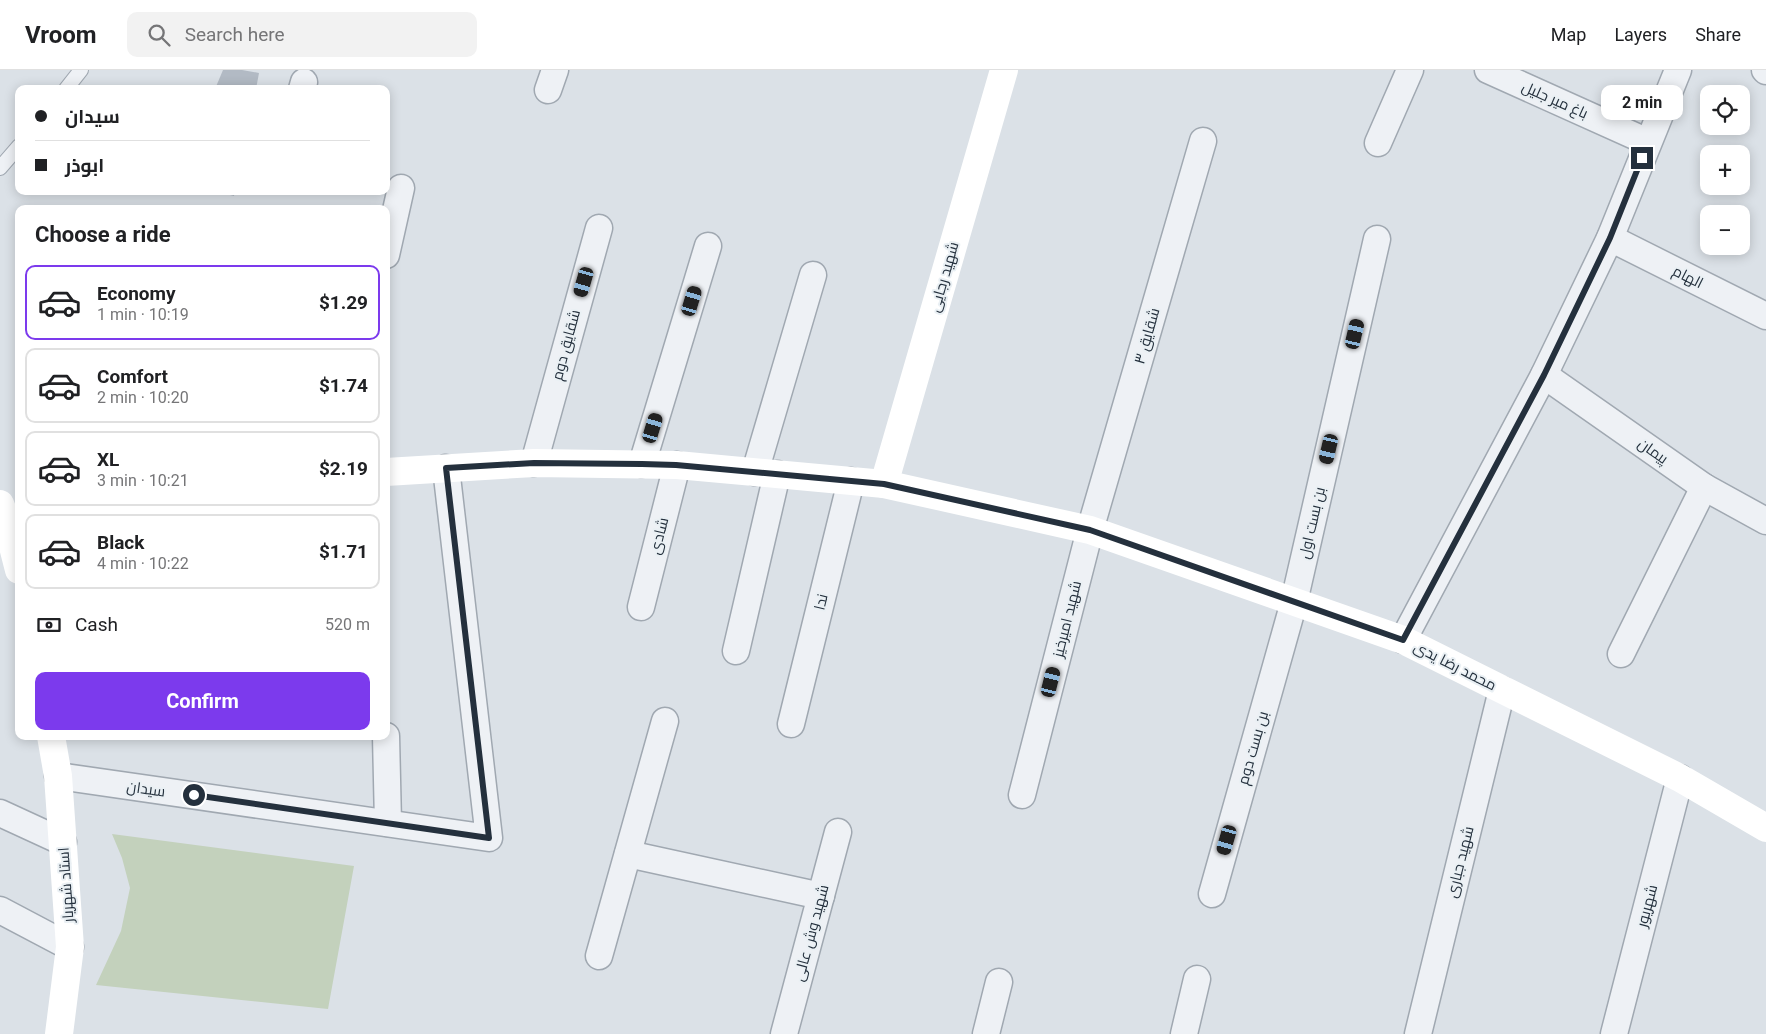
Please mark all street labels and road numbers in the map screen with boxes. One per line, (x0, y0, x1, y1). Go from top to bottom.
street label: باغ میر جلیل (1518, 77, 1591, 124)
street label: شهید رجایی (925, 240, 964, 315)
street label: الهام (1669, 262, 1706, 293)
street label: شقایق ۳ (1130, 306, 1165, 366)
street label: شقایق دوم (548, 308, 585, 383)
street label: پیمان (1634, 434, 1672, 469)
street label: بن بست اول (1295, 485, 1330, 561)
street label: شادی (646, 516, 673, 557)
street label: شهید امیرخیز (1049, 579, 1086, 660)
street label: ندا (810, 592, 832, 612)
street label: محمد رضا یدی (1410, 637, 1499, 695)
street label: بن بست دوم (1234, 709, 1273, 787)
street label: سیدان (125, 777, 167, 802)
street label: شهید جباری (1442, 824, 1479, 900)
street label: استاد شهریار (54, 847, 79, 924)
street label: شهید وش عالی (789, 883, 833, 984)
street label: شهریور (1632, 883, 1662, 931)

